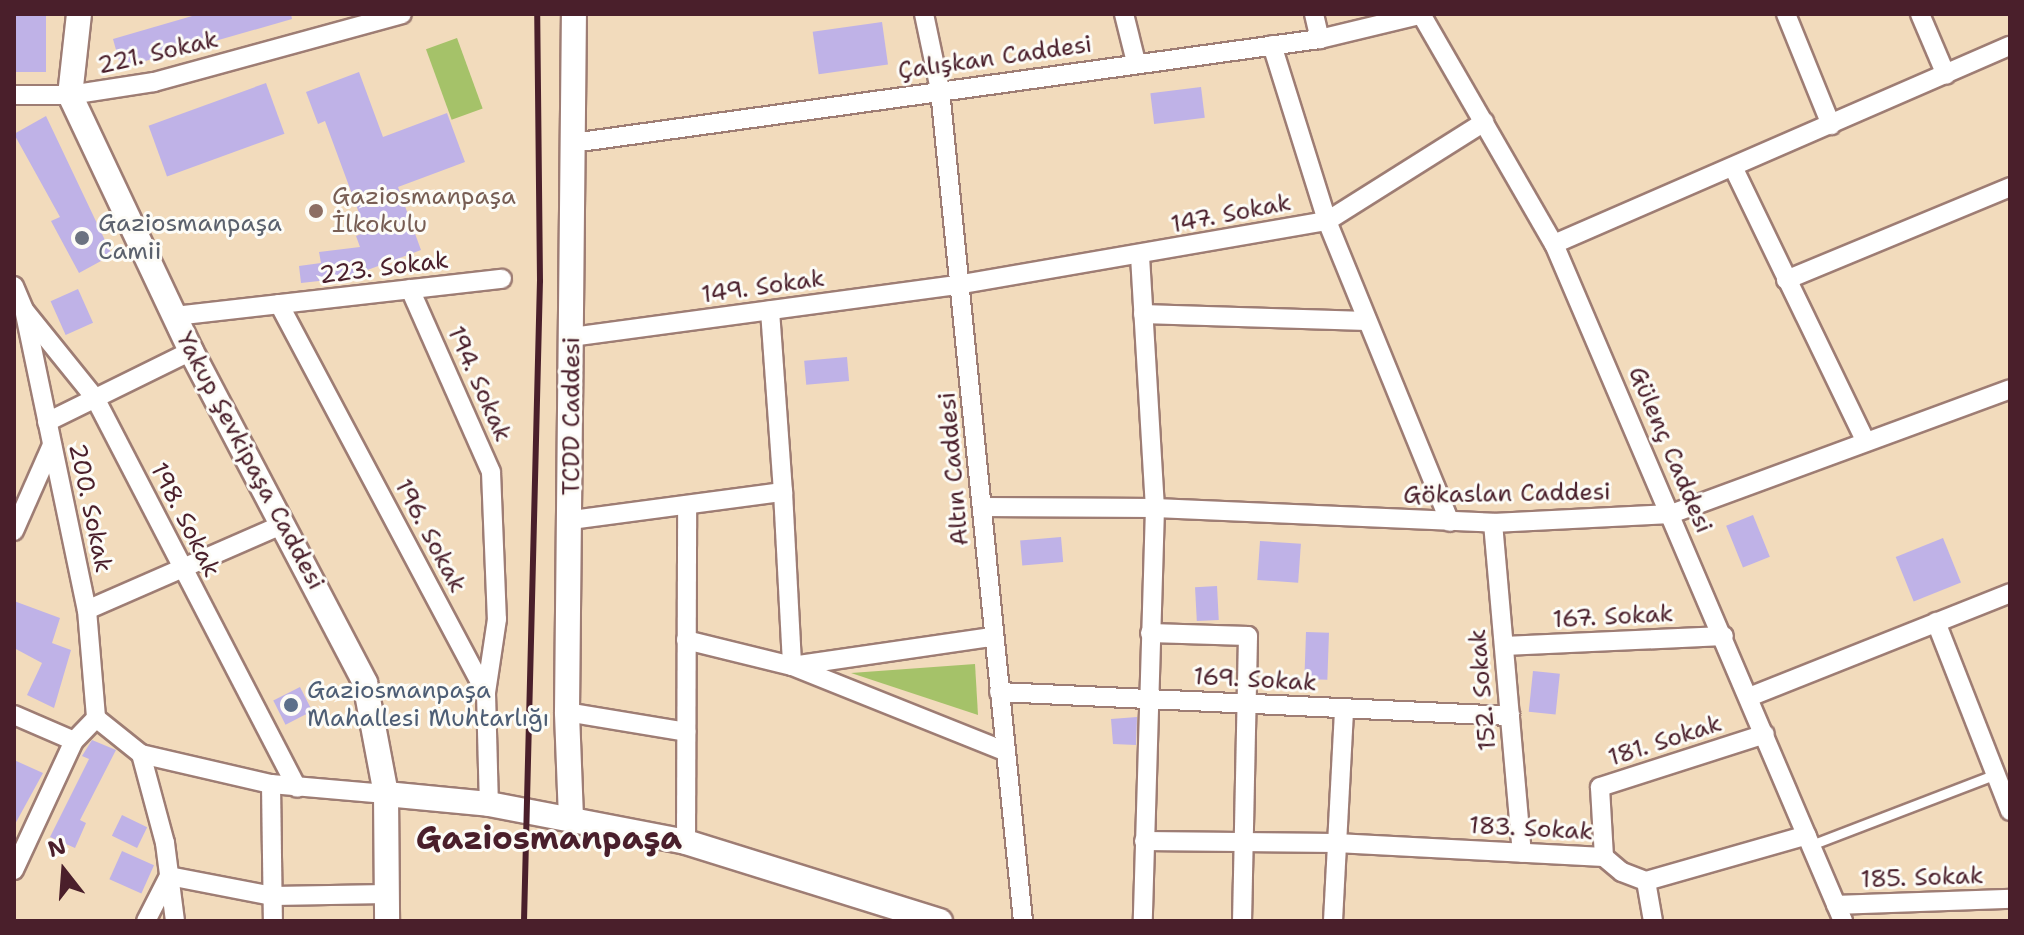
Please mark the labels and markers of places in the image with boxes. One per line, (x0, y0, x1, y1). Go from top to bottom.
place label: Gaziosmanpaşa İlkokulu (332, 183, 516, 239)
marker: Gaziosmanpaşa İlkokulu (307, 202, 325, 220)
place label: Gaziosmanpaşa Camii (98, 210, 282, 266)
marker: Gaziosmanpaşa Camii (73, 229, 91, 247)
place label: Gaziosmanpaşa Mahallesi Muhtarlığı (307, 677, 549, 733)
marker: Gaziosmanpaşa Mahallesi Muhtarlığı (282, 696, 300, 714)

